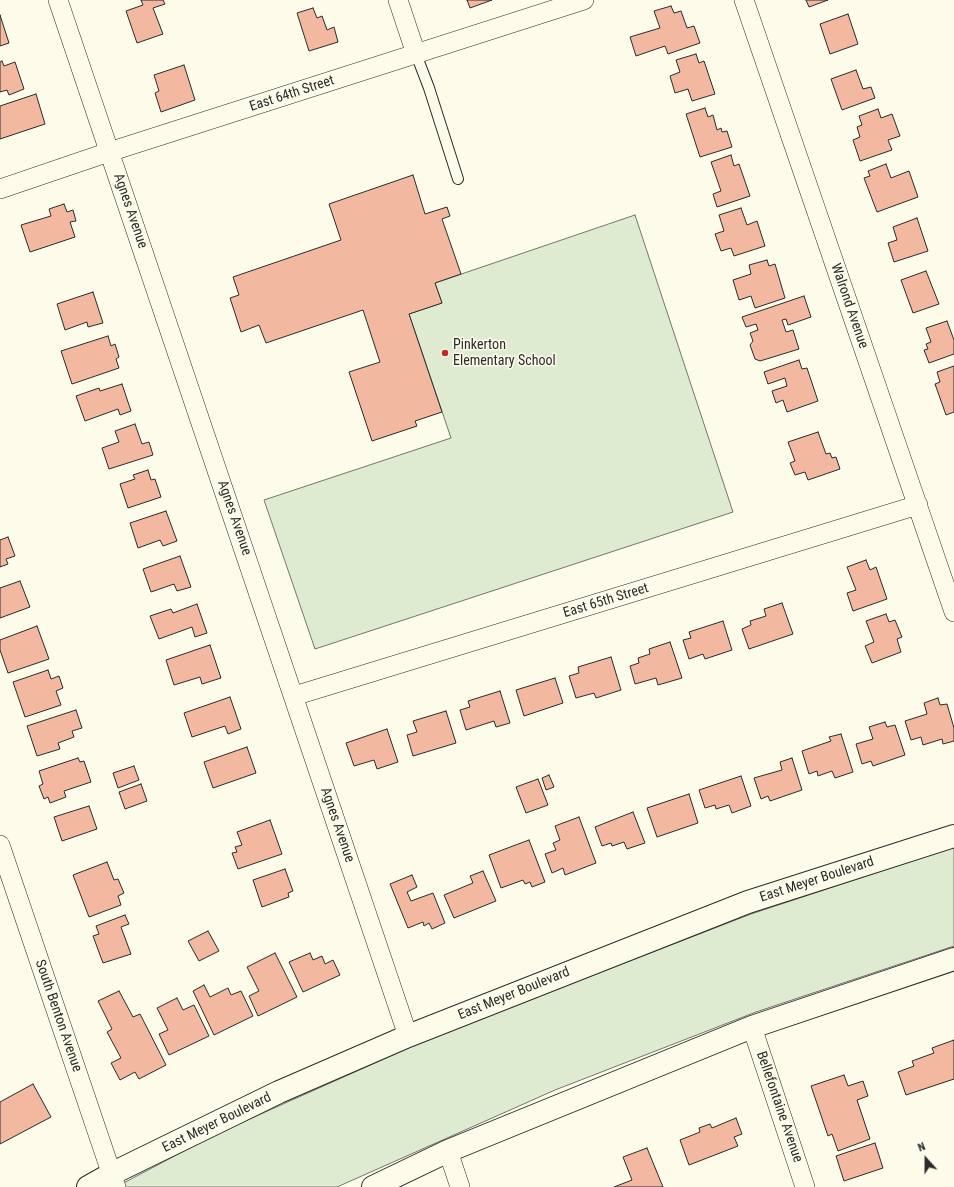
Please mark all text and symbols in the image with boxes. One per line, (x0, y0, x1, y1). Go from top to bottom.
street label: East 64th Street (247, 72, 337, 116)
street label: Agnes Avenue (109, 171, 151, 251)
street label: Walrond Avenue (827, 261, 871, 351)
place label: Pinkerton Elementary School (453, 337, 556, 370)
marker: Pinkerton Elementary School (440, 348, 450, 358)
street label: Agnes Avenue (213, 478, 255, 558)
street label: East 65th Street (561, 580, 651, 622)
street label: Agnes Avenue (316, 785, 358, 865)
street label: East Meyer Boulevard (758, 854, 876, 906)
street label: South Benton Avenue (31, 958, 85, 1074)
street label: East Meyer Boulevard (456, 964, 572, 1024)
street label: Bellefontaine Avenue (752, 1049, 806, 1165)
street label: East Meyer Boulevard (160, 1089, 274, 1157)
north arrow (906, 1139, 946, 1179)
text: N (916, 1140, 927, 1155)

